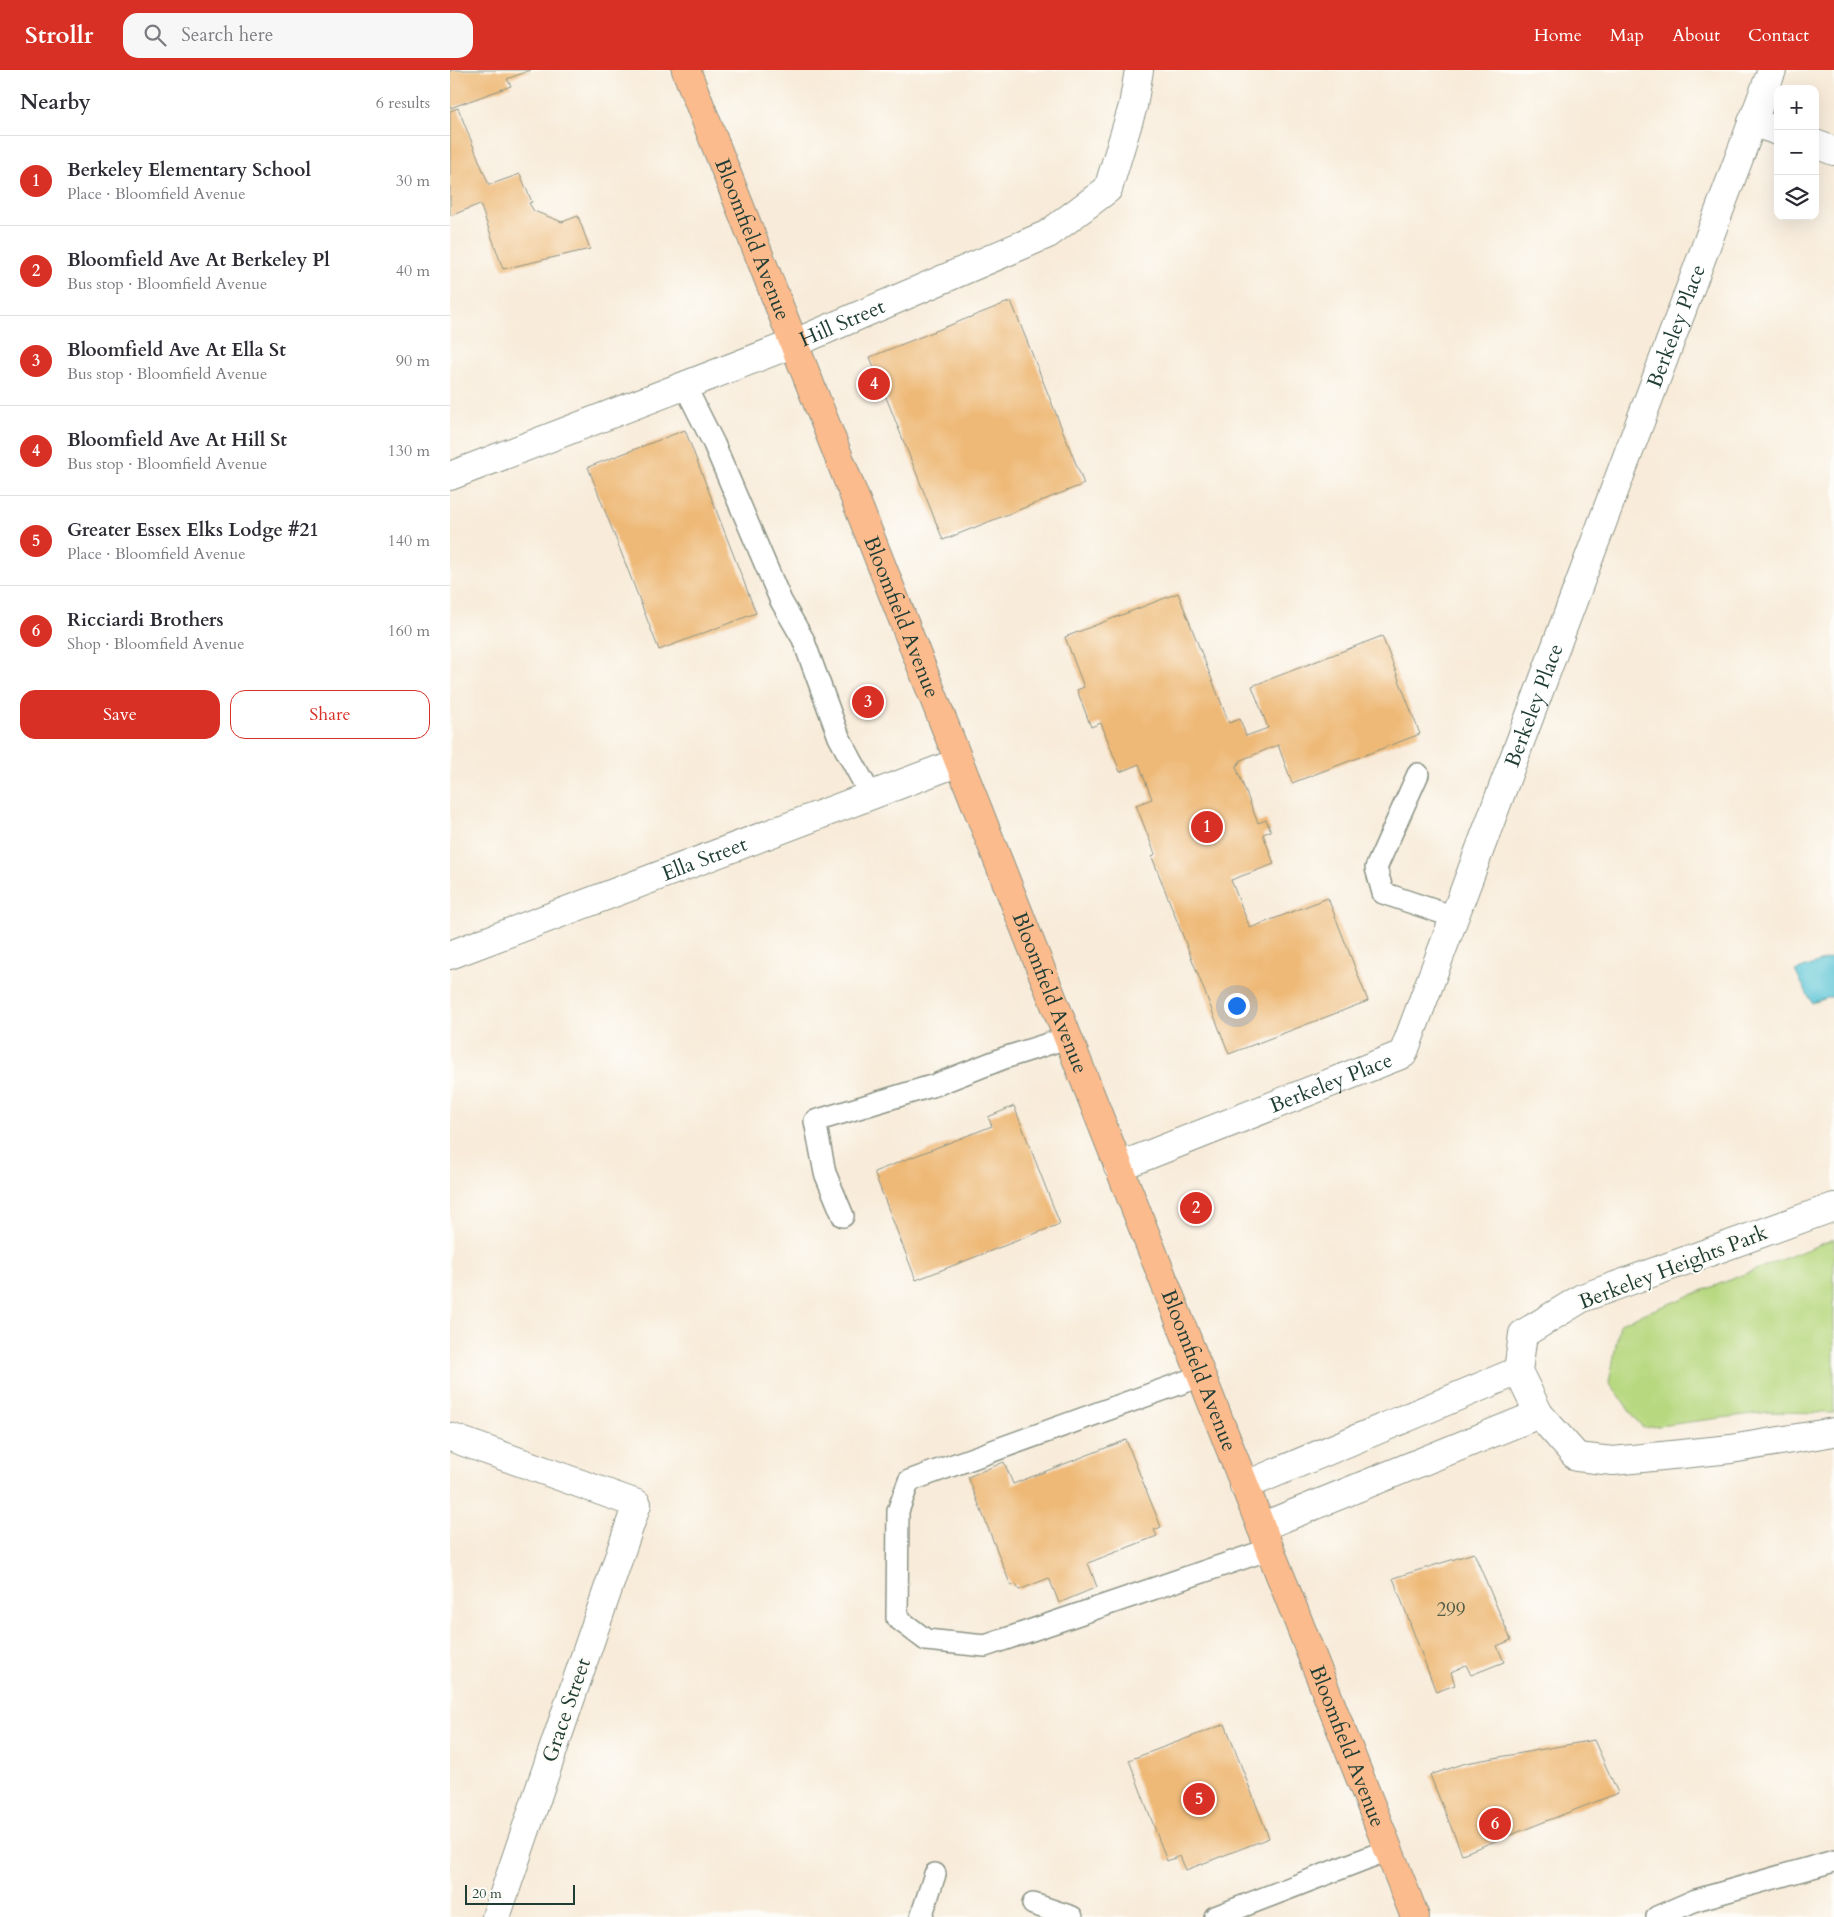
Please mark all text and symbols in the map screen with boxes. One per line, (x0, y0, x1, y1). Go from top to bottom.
search box (123, 13, 473, 58)
text: Strollr (25, 19, 93, 52)
icon: search (141, 21, 169, 49)
text: Search here (181, 22, 273, 48)
text: Home (1534, 23, 1582, 48)
text: Map (1610, 23, 1644, 48)
text: About (1672, 23, 1720, 48)
text: Contact (1748, 23, 1809, 48)
map controls (1774, 85, 1819, 220)
button: + (1774, 85, 1819, 130)
text: Nearby (20, 88, 91, 117)
text: 6 results (376, 92, 430, 114)
button: − (1774, 130, 1819, 175)
street label: Bloomfield Avenue (707, 154, 797, 325)
text: Berkeley Elementary School (67, 157, 311, 183)
text: 1 (32, 170, 40, 192)
text: 30 m (396, 170, 430, 192)
button: layers (1774, 175, 1819, 220)
text: Place · Bloomfield Avenue (67, 183, 245, 205)
text: Bloomfield Ave At Berkeley Pl (67, 247, 330, 273)
text: 2 (32, 260, 40, 282)
text: 40 m (396, 260, 430, 282)
street label: Berkeley Place (1640, 260, 1713, 392)
text: Bus stop · Bloomfield Avenue (67, 273, 267, 295)
street label: Hill Street (795, 292, 890, 354)
text: Bloomfield Ave At Ella St (67, 337, 286, 363)
text: 3 (32, 350, 40, 372)
text: 90 m (396, 350, 430, 372)
text: Bus stop · Bloomfield Avenue (67, 363, 267, 385)
pin: 4 (858, 365, 890, 403)
text: Bloomfield Ave At Hill St (67, 427, 287, 453)
text: 4 (32, 440, 40, 462)
text: 130 m (388, 440, 430, 462)
text: Bus stop · Bloomfield Avenue (67, 453, 267, 475)
text: Greater Essex Elks Lodge #21 (67, 517, 319, 543)
text: 5 (32, 530, 40, 552)
text: 140 m (388, 530, 430, 552)
street label: Bloomfield Avenue (856, 532, 946, 702)
text: Place · Bloomfield Avenue (67, 543, 245, 565)
text: Ricciardi Brothers (67, 607, 224, 633)
text: 6 (32, 620, 40, 642)
text: 160 m (388, 620, 430, 642)
text: Shop · Bloomfield Avenue (67, 633, 244, 655)
street label: Berkeley Place (1498, 640, 1571, 771)
pin: 3 (852, 683, 884, 721)
button: Save (20, 690, 220, 739)
button: Share (230, 690, 430, 739)
pin: 1 (1191, 808, 1223, 846)
street label: Ella Street (658, 830, 752, 888)
street label: Bloomfield Avenue (1005, 908, 1095, 1078)
your location (1224, 993, 1250, 1019)
street label: Berkeley Place (1265, 1046, 1397, 1120)
pin: 2 (1180, 1189, 1212, 1227)
street label: Berkeley Heights Park (1575, 1218, 1772, 1317)
street label: Bloomfield Avenue (1154, 1285, 1244, 1456)
house number: 299 (1436, 1597, 1466, 1623)
street label: Grace Street (535, 1654, 598, 1766)
street label: Bloomfield Avenue (1302, 1661, 1392, 1832)
pin: 5 (1183, 1780, 1215, 1818)
pin: 6 (1479, 1805, 1511, 1843)
scale bar (465, 1882, 575, 1905)
text: 20 m (472, 1884, 502, 1903)

